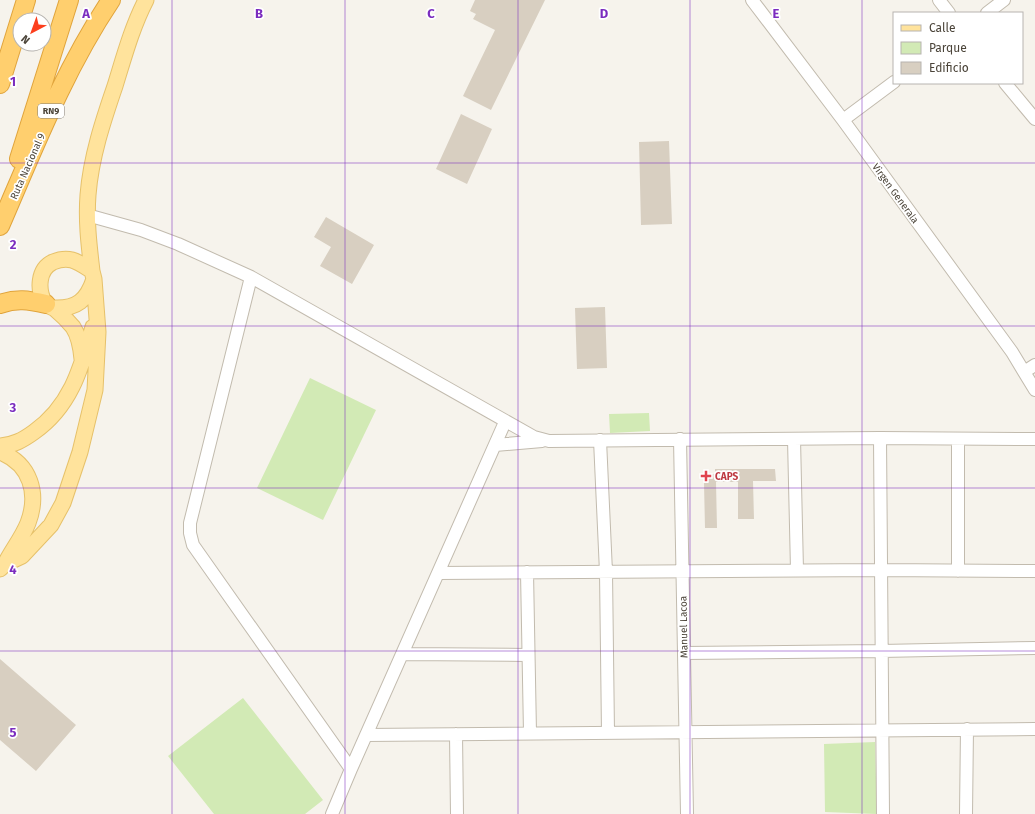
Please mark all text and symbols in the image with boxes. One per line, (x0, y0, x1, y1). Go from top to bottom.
text: A (81, 6, 90, 21)
text: B (255, 6, 263, 21)
text: C (427, 6, 435, 21)
text: D (600, 6, 609, 21)
text: E (773, 6, 780, 21)
north arrow (12, 12, 52, 52)
legend (893, 12, 1023, 84)
text: Calle (929, 21, 956, 35)
text: N (19, 32, 33, 46)
text: Parque (929, 41, 967, 55)
text: Edificio (929, 61, 969, 75)
text: 1 (10, 74, 16, 89)
road number: RN9 (38, 104, 64, 118)
street label: Ruta Nacional 9 (8, 131, 48, 201)
street label: Virgen Generala (869, 161, 921, 226)
text: 2 (10, 237, 17, 252)
text: 3 (9, 400, 17, 415)
marker: CAPS (700, 470, 712, 482)
place label: CAPS (715, 471, 738, 483)
text: 4 (9, 562, 17, 577)
street label: Manuel Lacoa (677, 596, 691, 658)
text: 5 (10, 725, 17, 740)

